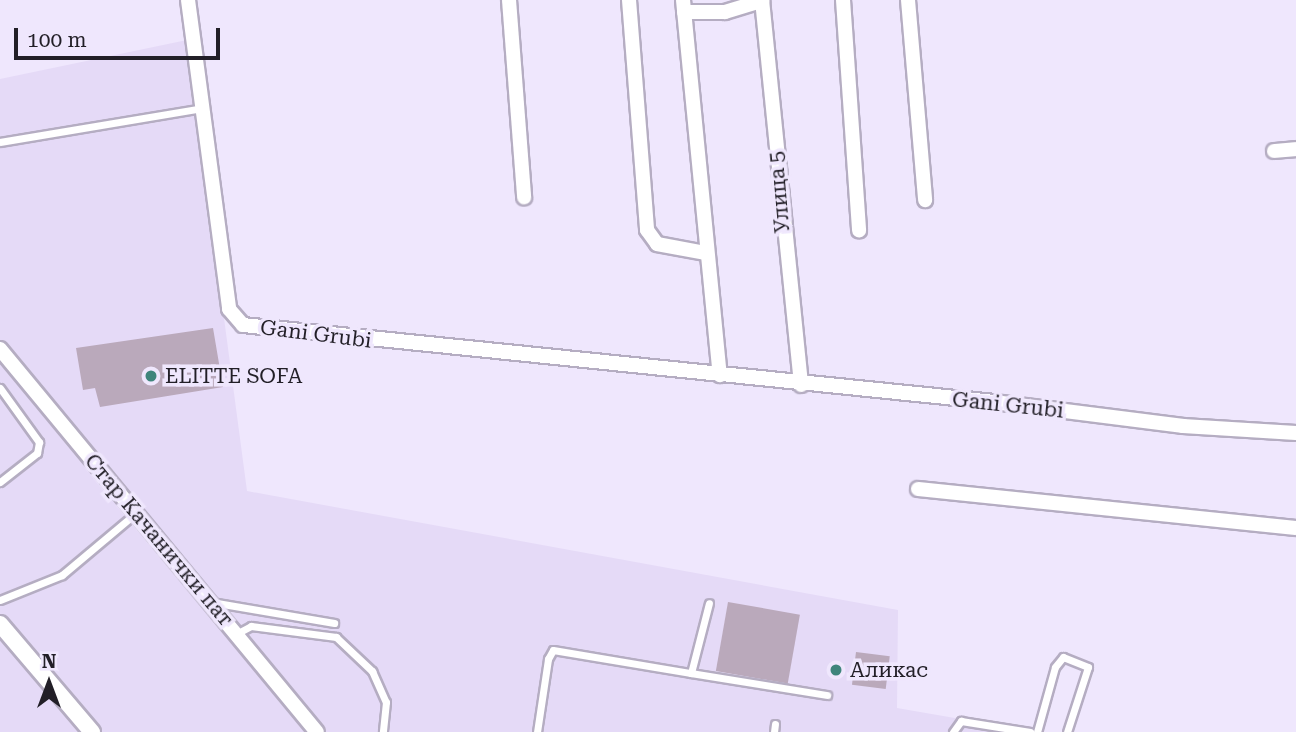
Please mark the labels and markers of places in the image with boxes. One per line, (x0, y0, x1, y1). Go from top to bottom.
place label: ELITTE SOFA (165, 363, 303, 389)
marker: ELITTE SOFA (143, 368, 159, 384)
place label: Аликас (850, 657, 928, 683)
marker: Аликас (828, 662, 844, 678)

